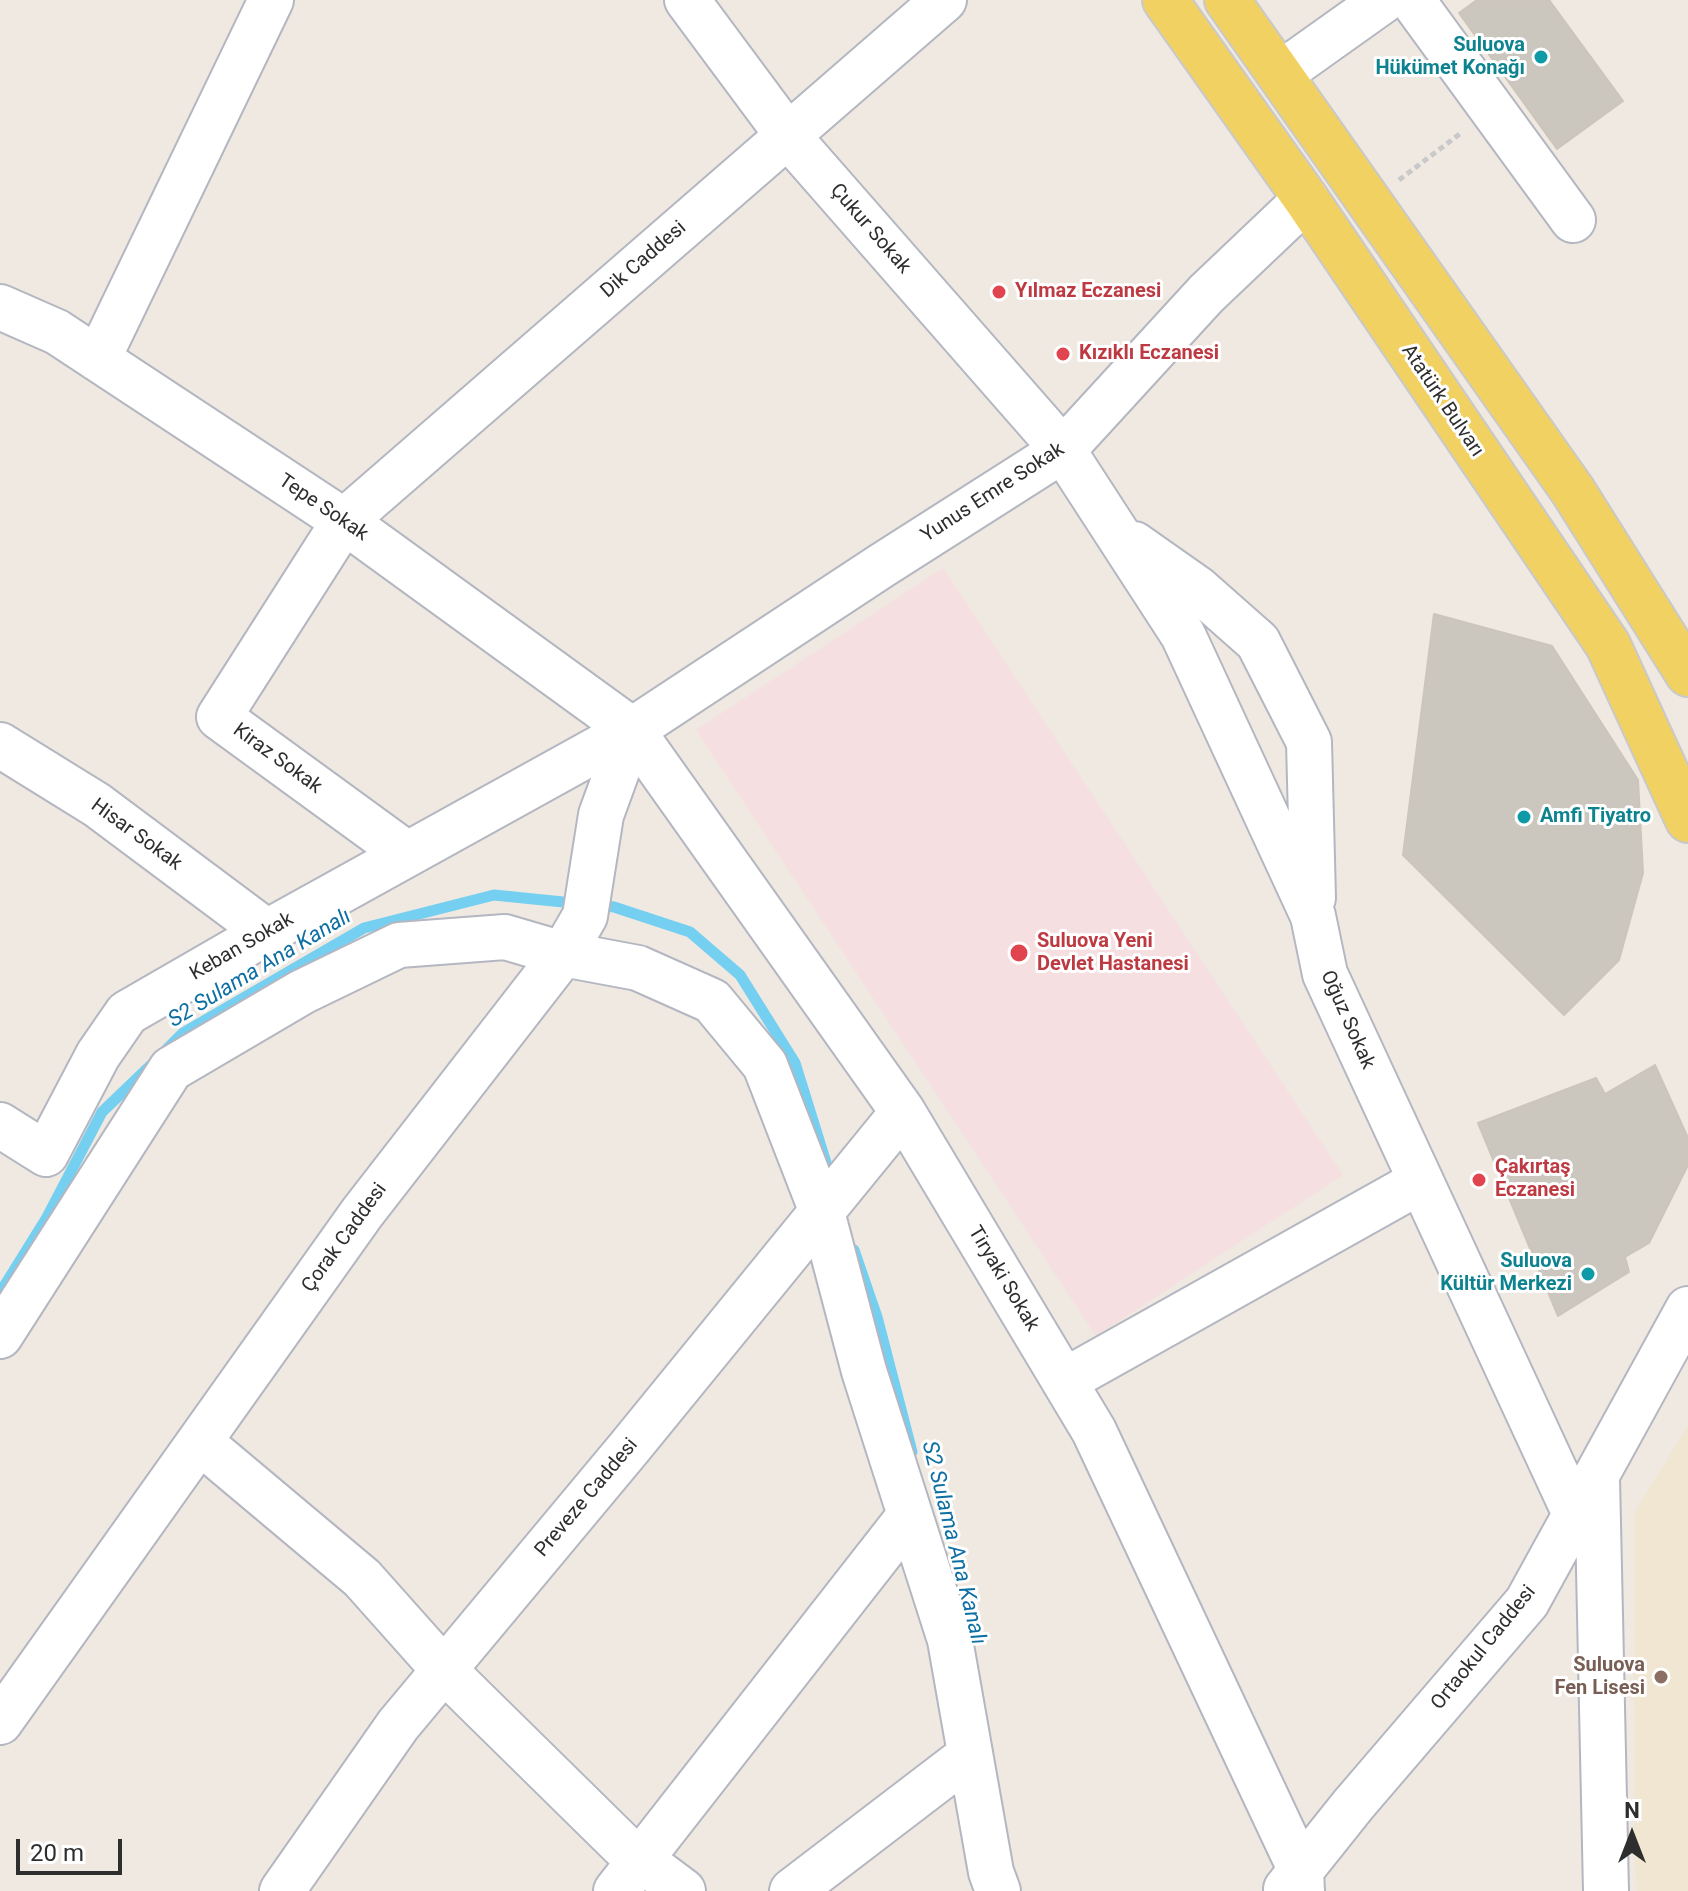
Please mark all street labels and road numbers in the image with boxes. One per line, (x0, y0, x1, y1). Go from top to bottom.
street label: Çukur Sokak (824, 179, 916, 279)
street label: Dik Caddesi (596, 216, 692, 304)
street label: Atatürk Bulvarı (1396, 340, 1488, 462)
street label: Yunus Emre Sokak (917, 438, 1069, 548)
street label: Tepe Sokak (274, 469, 372, 547)
street label: Kiraz Sokak (228, 719, 326, 799)
street label: Hisar Sokak (86, 794, 186, 876)
street label: Keban Sokak (186, 908, 298, 986)
street label: Oğuz Sokak (1315, 967, 1379, 1073)
street label: Çorak Caddesi (297, 1179, 393, 1297)
street label: Tiryaki Sokak (962, 1222, 1044, 1336)
street label: Preveze Caddesi (530, 1434, 644, 1562)
street label: Ortaokul Caddesi (1427, 1581, 1541, 1715)

